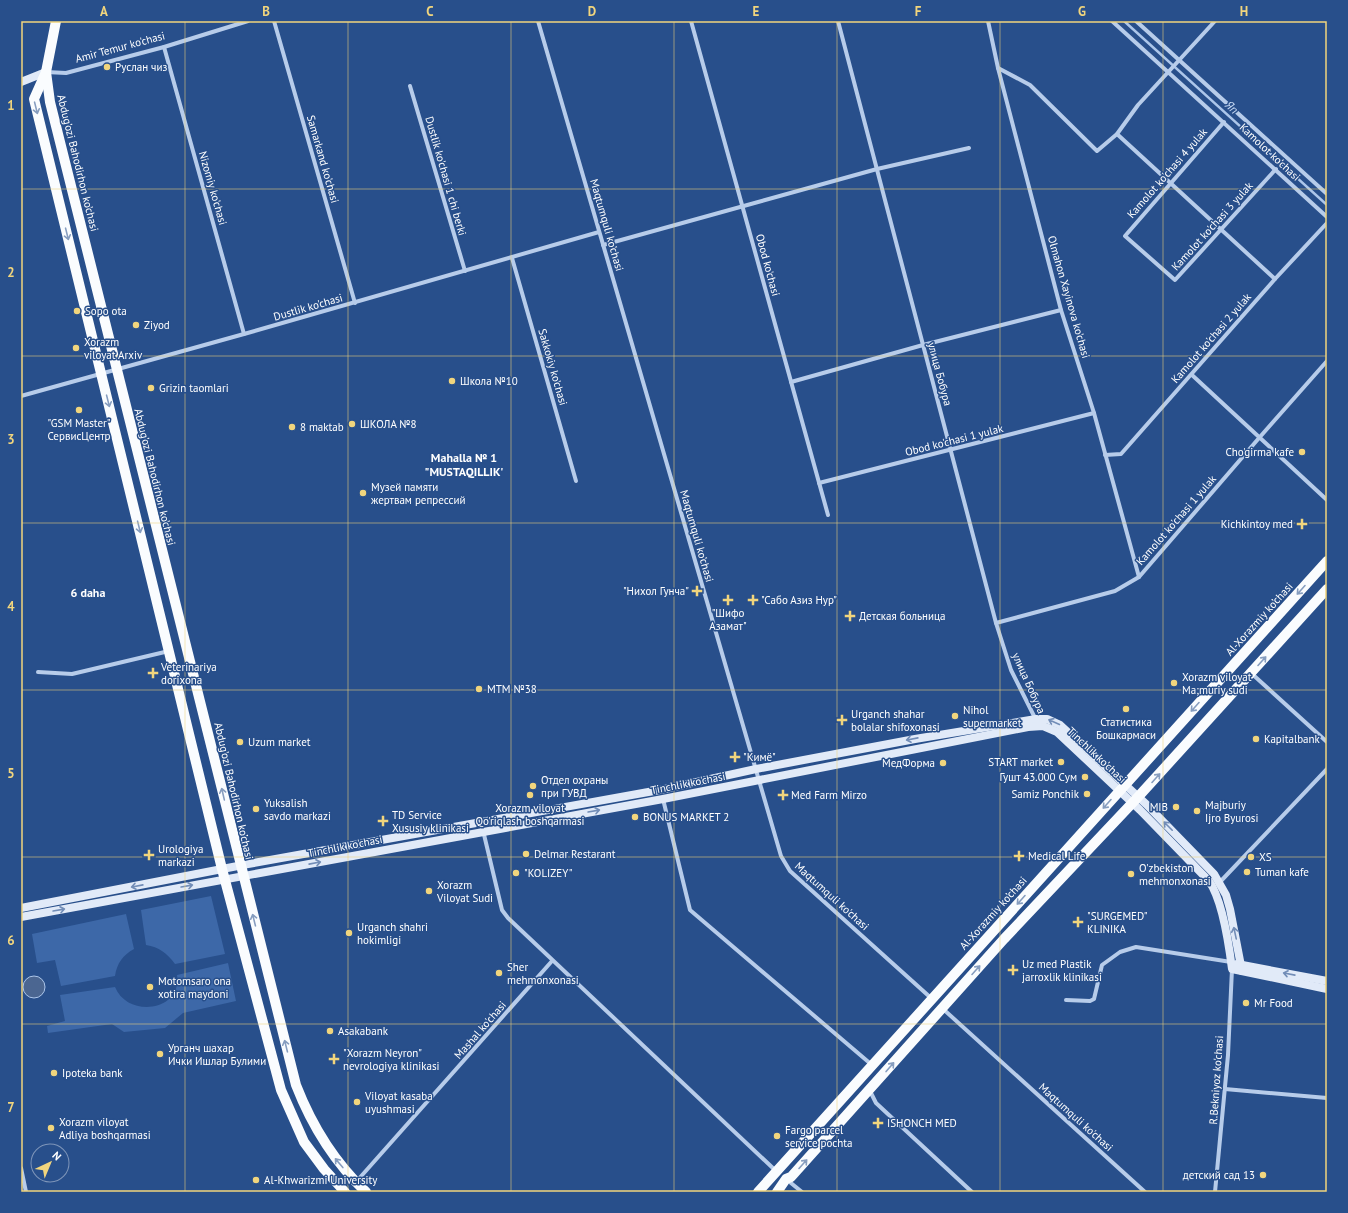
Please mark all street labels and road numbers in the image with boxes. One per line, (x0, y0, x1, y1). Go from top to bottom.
street label: Amir Temur ko'chasi (74, 28, 166, 66)
street label: Abdug’ozi Bahodirhon ko’chasi (54, 93, 102, 233)
street label: Samarkand ko'chasi (304, 113, 342, 205)
street label: Dustlik ko'chasi 1 chi berki (422, 115, 470, 237)
street label: Kamolot ko'chasi (1237, 120, 1303, 184)
street label: Kamolot ko'chasi 4 yulak (1124, 124, 1210, 221)
street label: Nizomiy ko'chasi (196, 149, 230, 227)
street label: Maqtumquli ko'chasi (587, 177, 627, 273)
street label: Kamolot ko'chasi 3 yulak (1168, 178, 1256, 273)
street label: Obod ko'chasi (753, 232, 783, 298)
street label: Olmahon Xayinova ko'chasi (1045, 234, 1093, 360)
street label: Kamolot ko'chasi 2 yulak (1168, 289, 1254, 386)
street label: Dustlik ko'chasi (272, 290, 344, 324)
street label: Sakkokiy ko'chasi (535, 327, 571, 407)
street label: улица Бобура (925, 341, 955, 407)
street label: Abdug’ozi Bahodirhon ko’chasi (131, 407, 179, 547)
street label: Obod ko'chasi 1 yulak (903, 421, 1005, 459)
street label: Kamolot ko'chasi 1 yulak (1133, 471, 1219, 568)
street label: Maqtumquli ko'chasi (677, 488, 717, 584)
street label: Al-Xorazmiy ko’chasi (1222, 579, 1296, 659)
street label: улица Бобура (1009, 650, 1049, 716)
street label: Abdug’ozi Bahodirhon ko’chasi (211, 721, 257, 861)
street label: Tinchlik ko'chasi (1064, 724, 1130, 786)
street label: Tinchlik ko'chasi (649, 769, 727, 797)
street label: Tinchlik ko'chasi (306, 832, 384, 860)
street label: Maqtumquli ko'chasi (792, 859, 872, 933)
street label: Al-Xorazmiy ko’chasi (956, 873, 1030, 953)
street label: Mashal ko'chasi (451, 998, 509, 1062)
street label: R.Bekniyoz ko'chasi (1206, 1035, 1226, 1125)
street label: Maqtumquli ko'chasi (1036, 1080, 1116, 1154)

